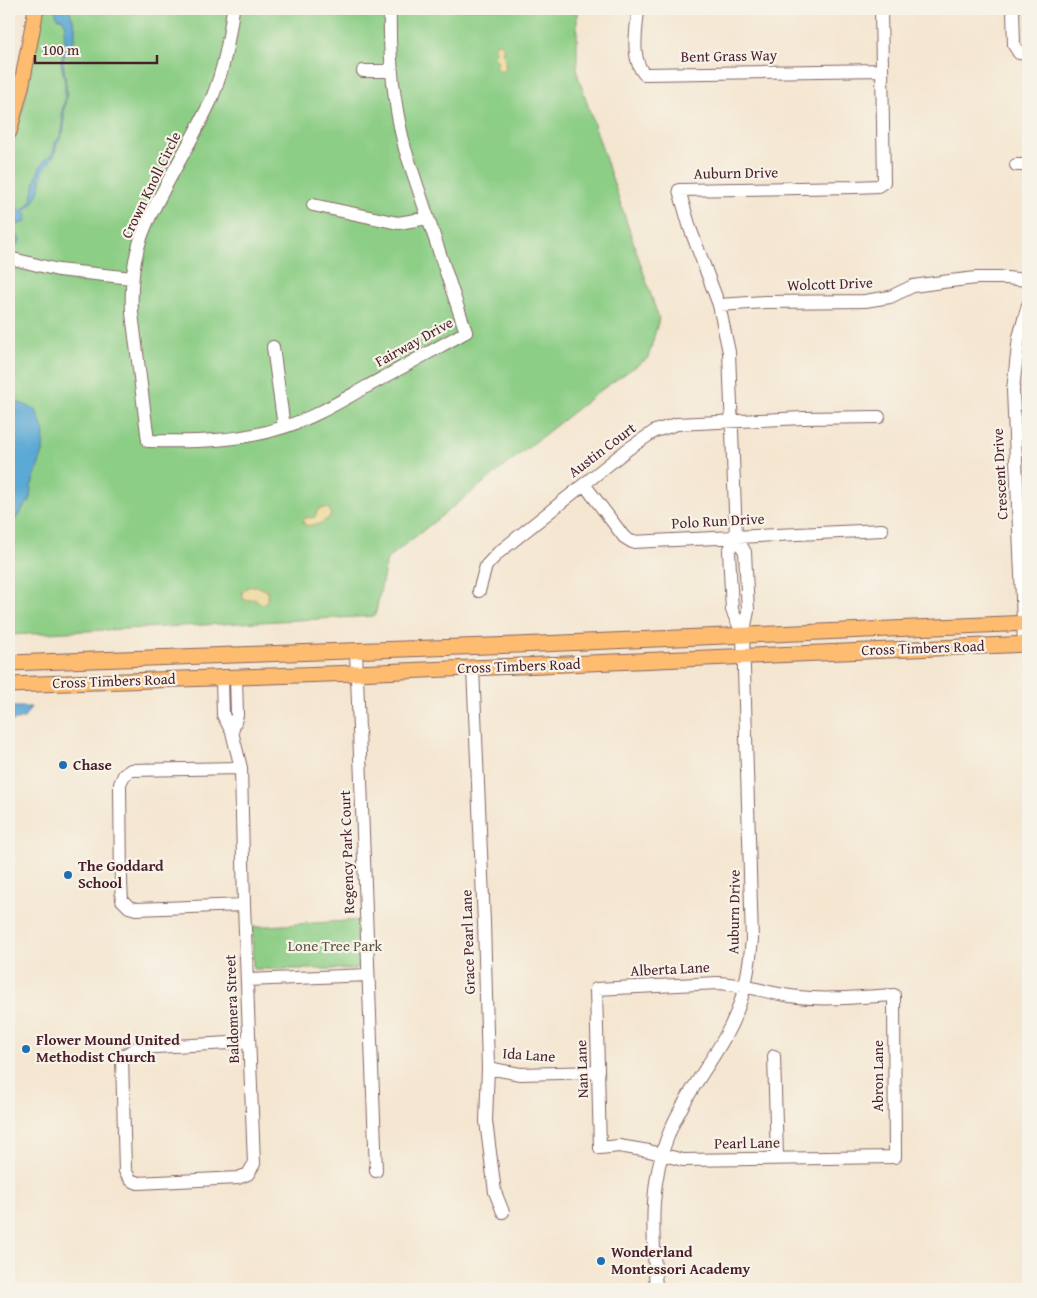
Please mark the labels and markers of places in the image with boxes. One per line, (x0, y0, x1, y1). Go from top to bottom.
place label: Chase (73, 754, 112, 775)
marker: Chase (57, 759, 69, 771)
place label: The Goddard School (78, 855, 164, 893)
marker: The Goddard School (62, 869, 74, 881)
place label: Flower Mound United Methodist Church (36, 1029, 180, 1067)
marker: Flower Mound United Methodist Church (20, 1043, 32, 1055)
place label: Wonderland Montessori Academy (611, 1241, 751, 1279)
marker: Wonderland Montessori Academy (595, 1255, 607, 1267)

